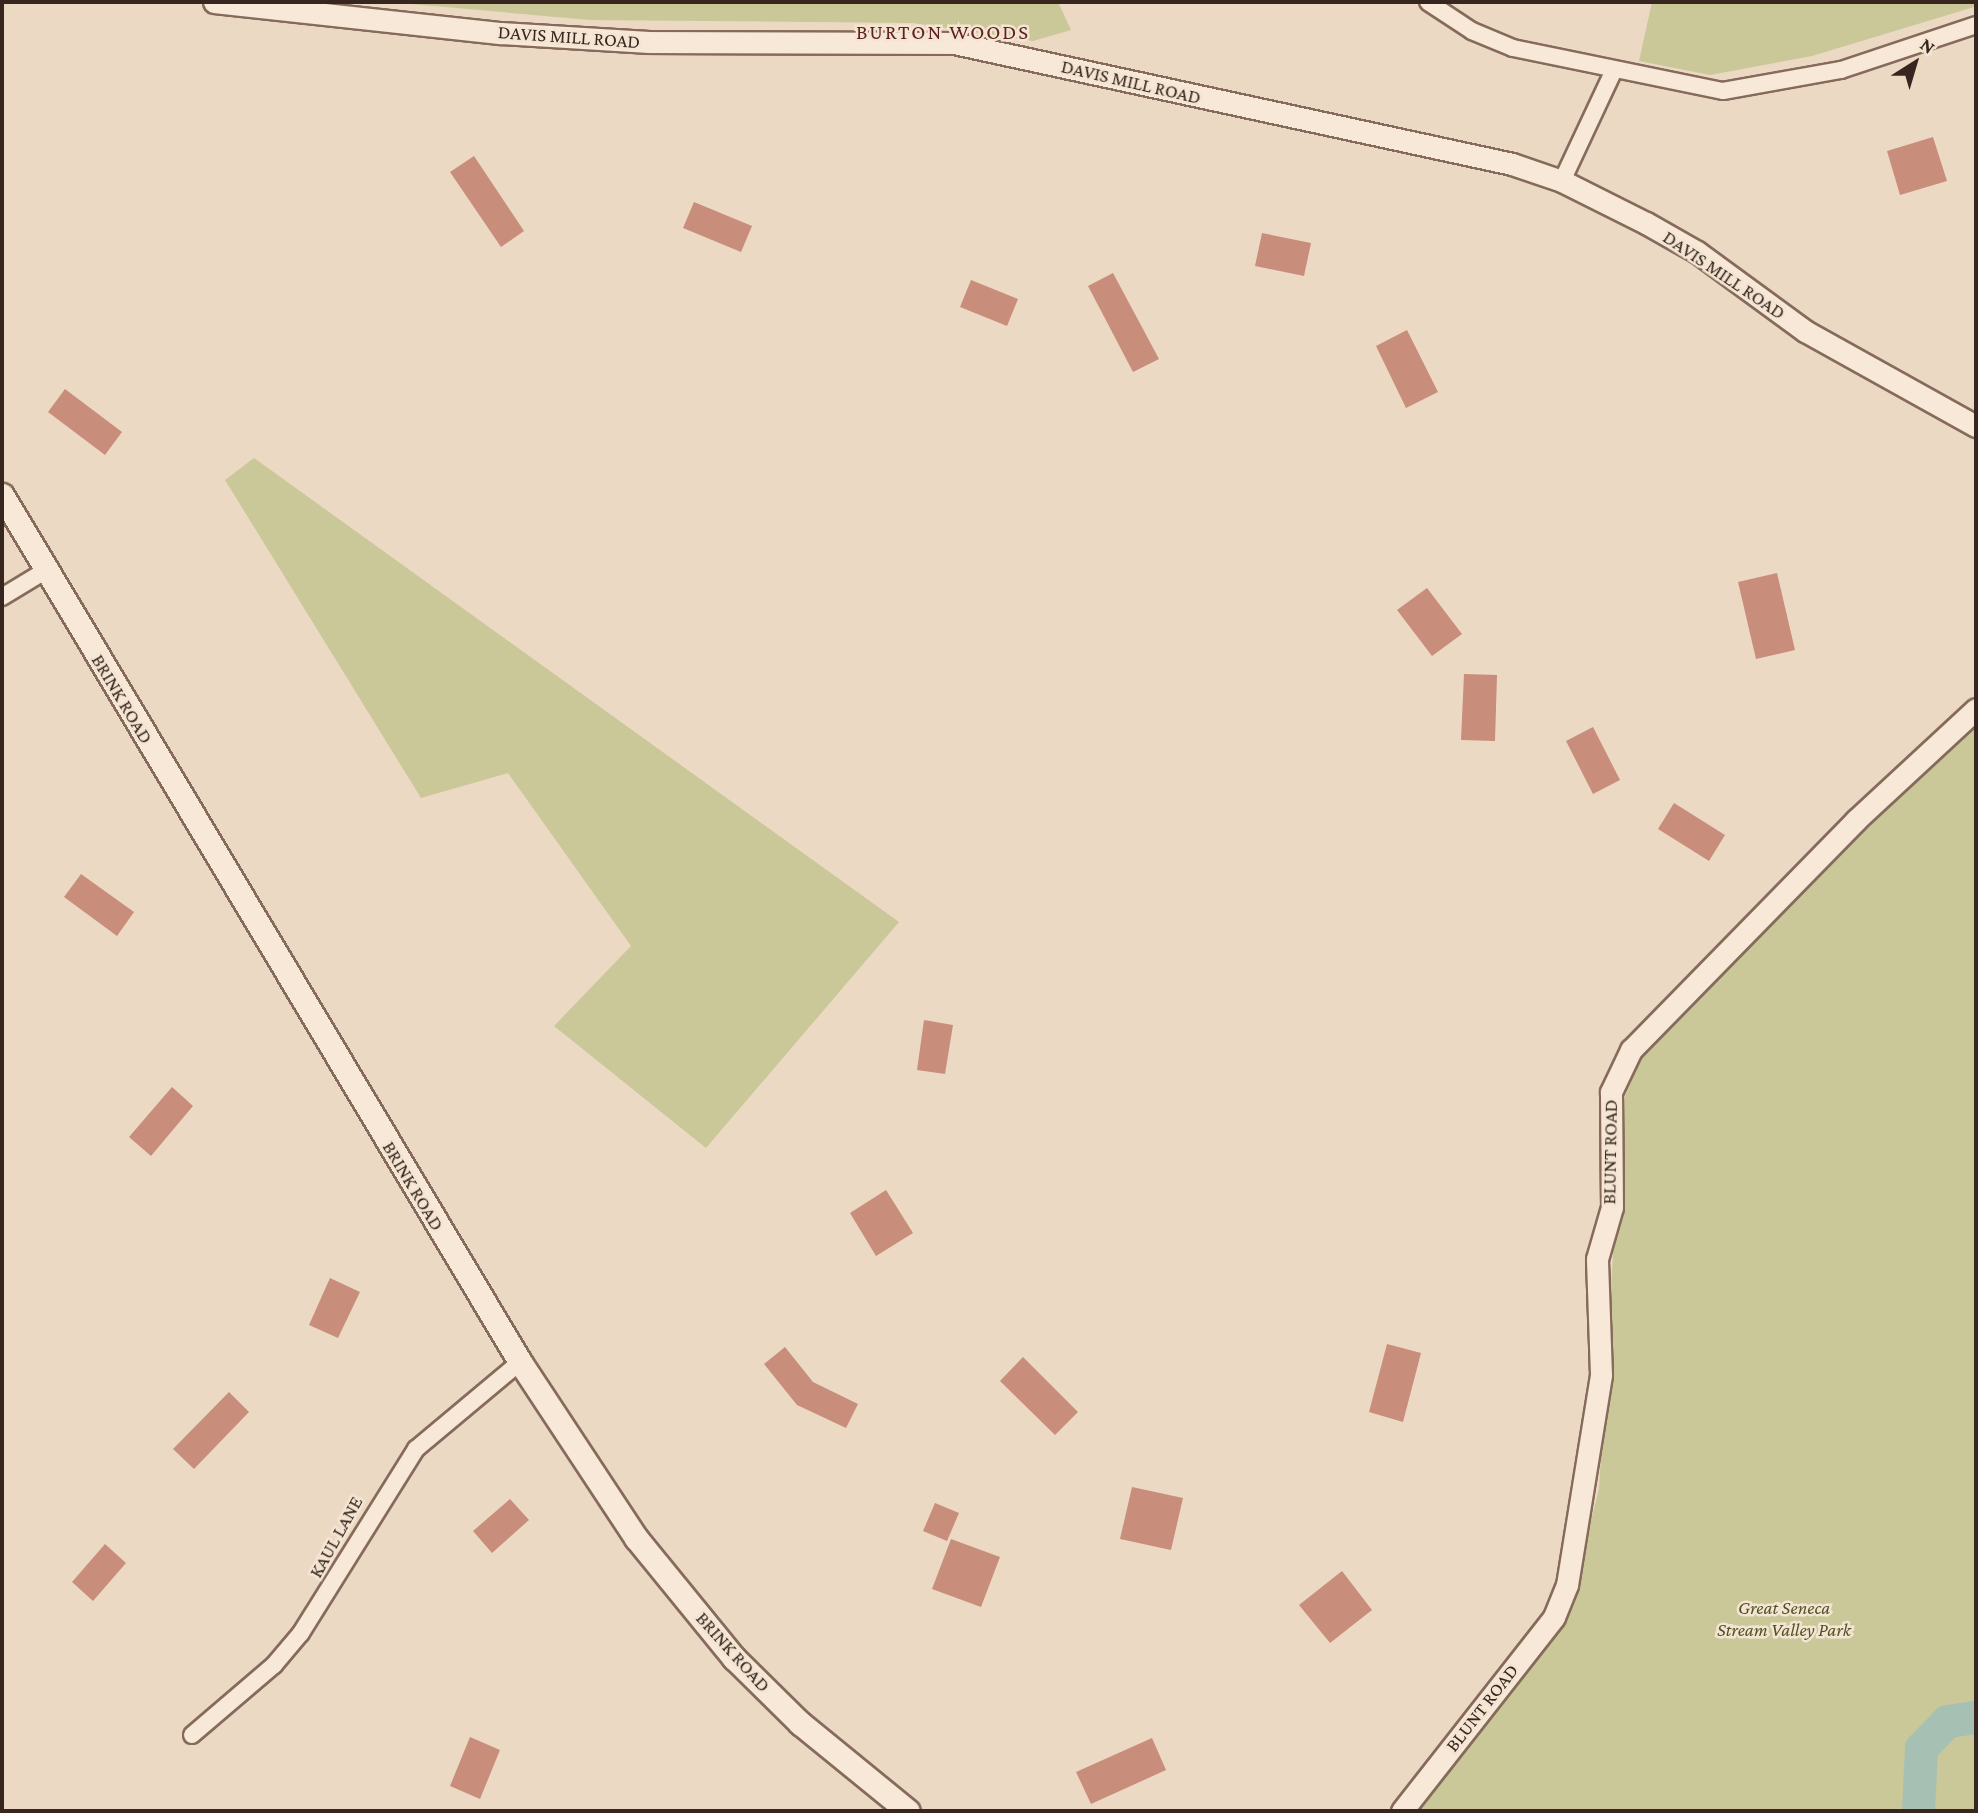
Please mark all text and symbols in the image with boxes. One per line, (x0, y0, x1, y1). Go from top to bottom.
district label: BURTON WOODS (857, 19, 1029, 45)
street label: DAVIS MILL ROAD (497, 21, 641, 53)
north arrow (1880, 28, 1950, 98)
text: N (1916, 34, 1939, 58)
street label: DAVIS MILL ROAD (1059, 55, 1203, 109)
street label: DAVIS MILL ROAD (1659, 226, 1789, 324)
street label: BRINK ROAD (86, 650, 158, 748)
street label: BLUNT ROAD (1598, 1099, 1622, 1205)
street label: BRINK ROAD (377, 1137, 449, 1235)
street label: KAUL LANE (304, 1492, 368, 1582)
park label: Great Seneca Stream Valley Park (1717, 1597, 1851, 1641)
street label: BRINK ROAD (691, 1607, 775, 1697)
street label: BLUNT ROAD (1441, 1660, 1523, 1756)

